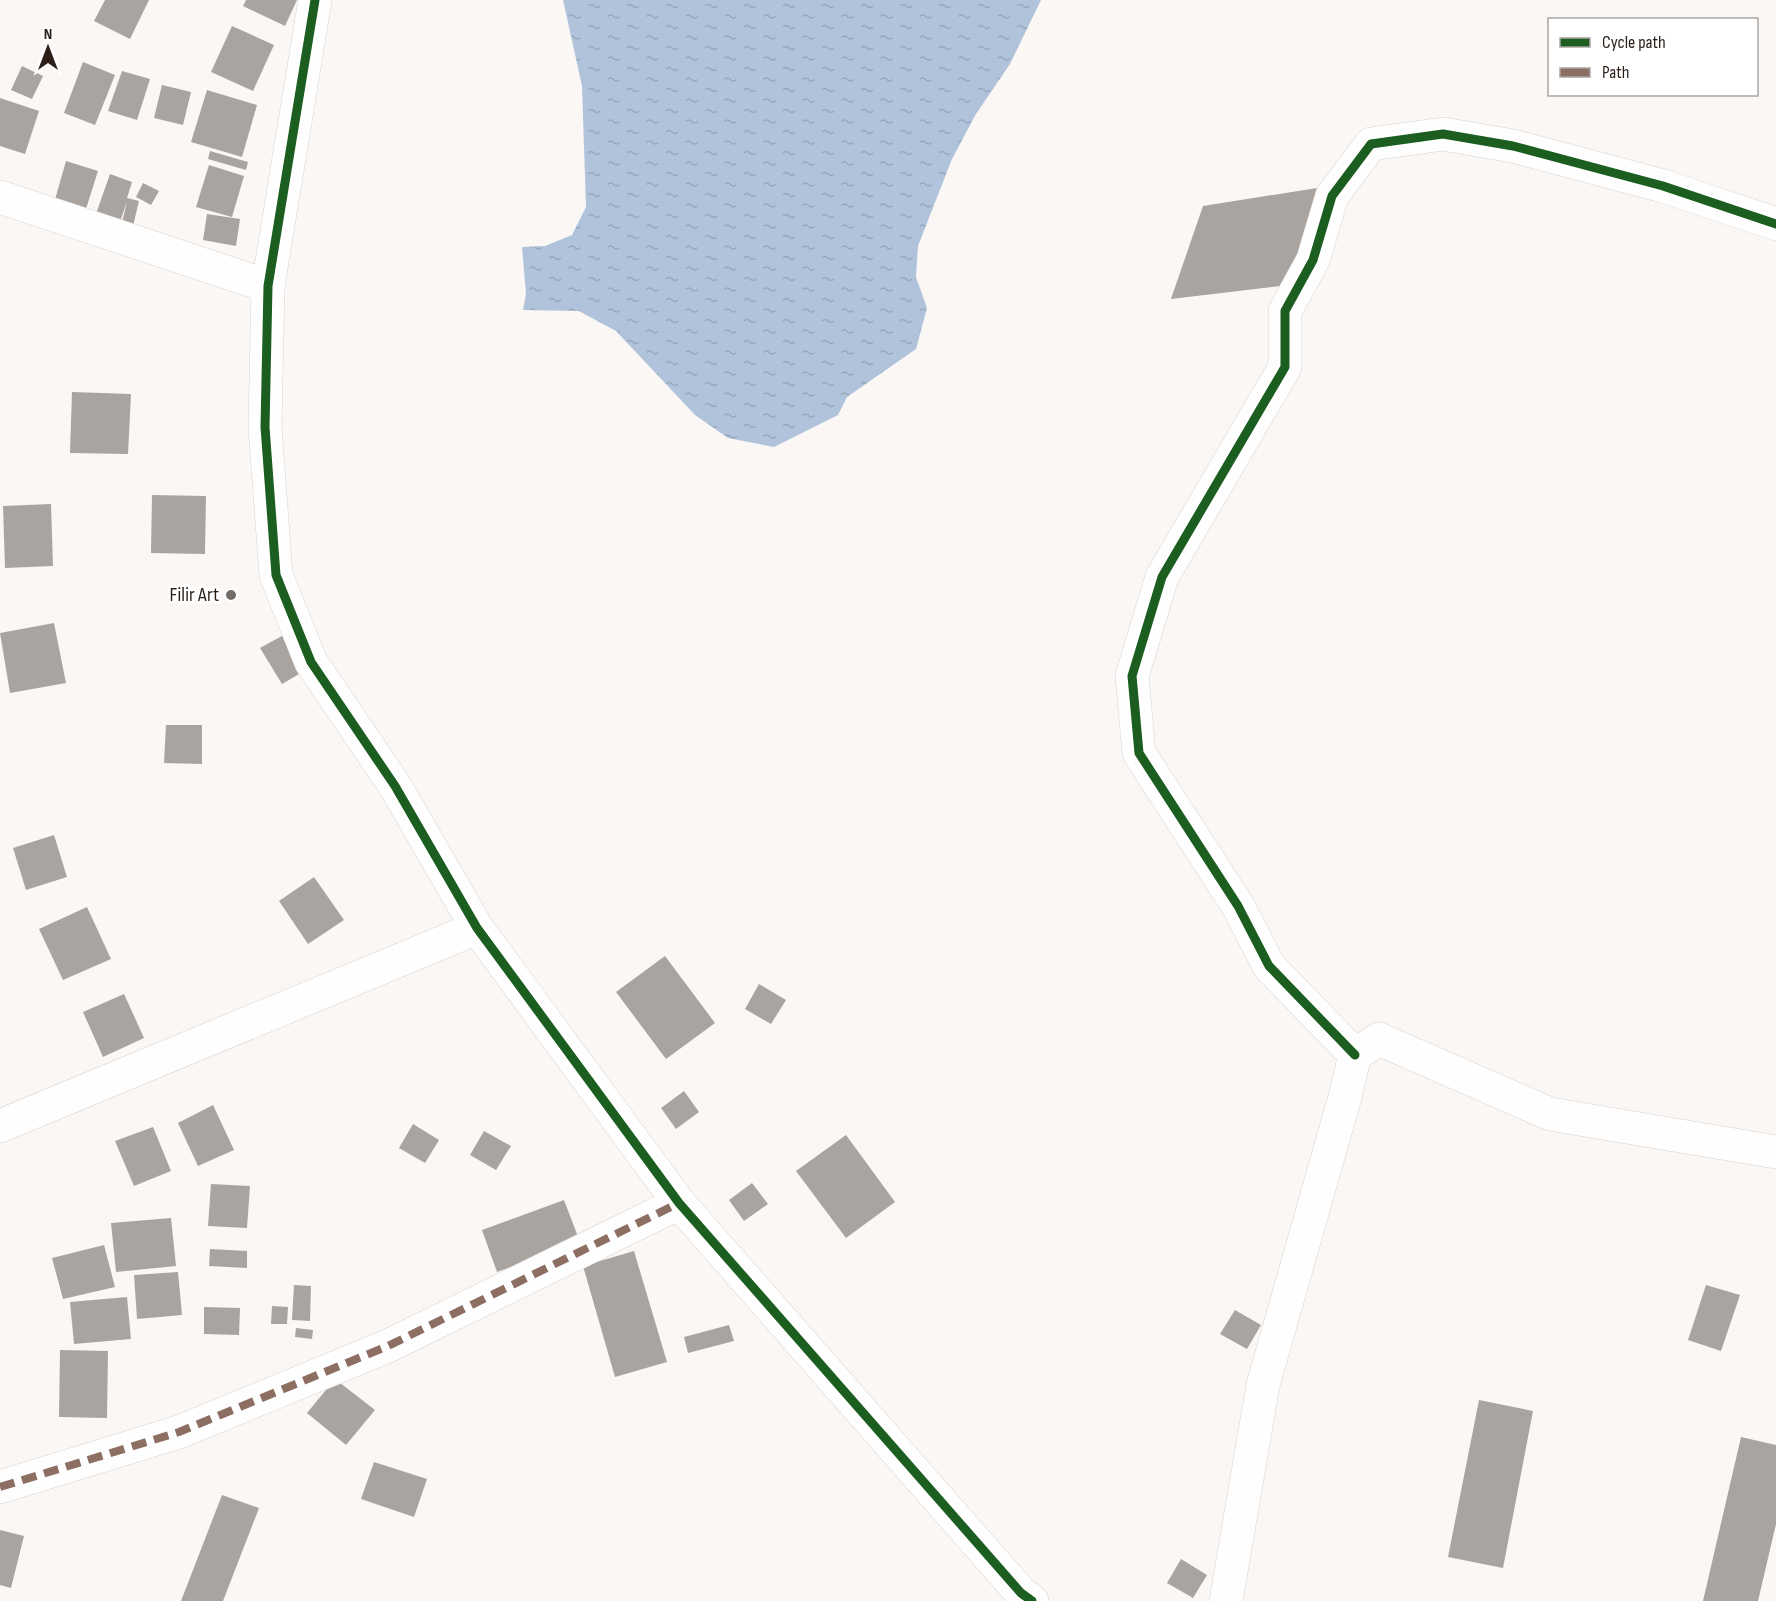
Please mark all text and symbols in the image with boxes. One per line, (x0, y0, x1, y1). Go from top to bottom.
north arrow (18, 18, 78, 78)
legend (1548, 18, 1758, 96)
text: N (44, 25, 52, 44)
text: Cycle path (1602, 32, 1666, 53)
text: Path (1602, 62, 1630, 83)
place label: Filir Art (170, 583, 219, 607)
marker: Filir Art (224, 588, 238, 602)

